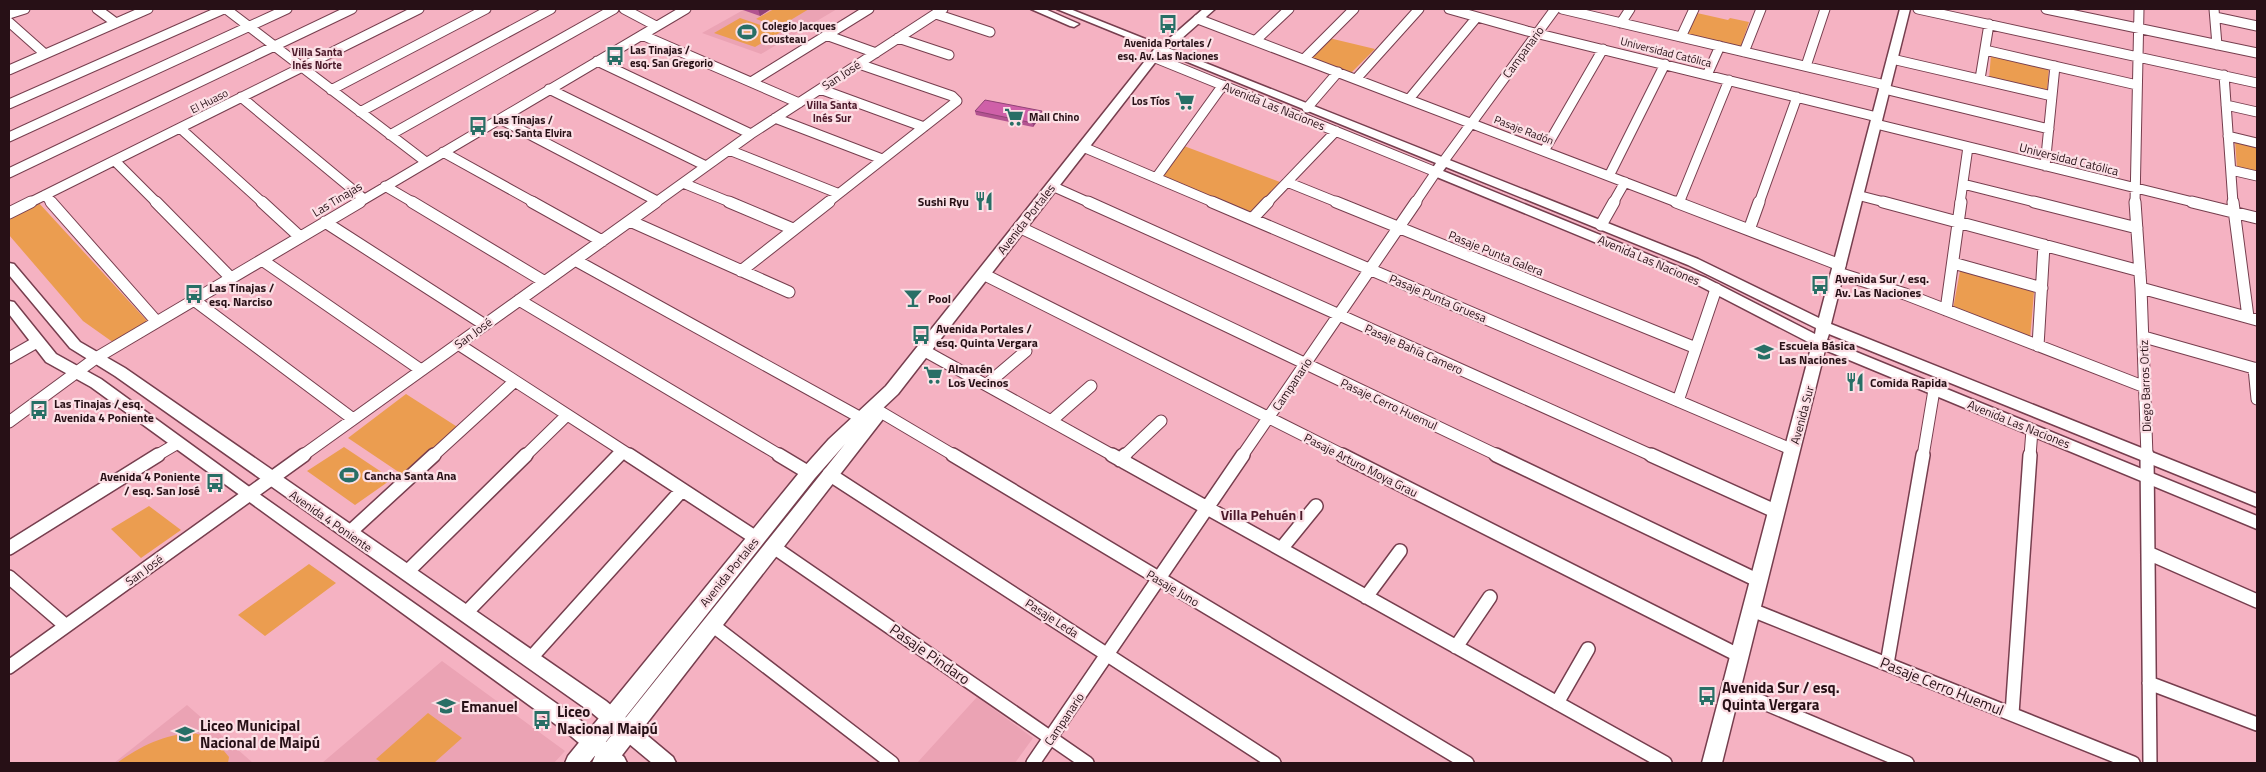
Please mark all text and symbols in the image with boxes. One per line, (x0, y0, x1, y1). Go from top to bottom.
bus stop icon: Avenida Portales / esq. Av. Las Naciones (1157, 13, 1179, 35)
place label: Colegio Jacques Cousteau (762, 18, 836, 47)
sports icon: Colegio Jacques Cousteau (736, 21, 758, 43)
street label: Campanario (1498, 22, 1548, 82)
street label: Universidad Católica (1619, 33, 1714, 71)
place label: Avenida Portales / esq. Av. Las Naciones (1117, 35, 1219, 64)
place label: Las Tinajas / esq. San Gregorio (630, 42, 713, 71)
district label: Villa Santa Inés Norte (292, 44, 343, 73)
bus stop icon: Las Tinajas / esq. San Gregorio (604, 45, 626, 67)
street label: San José (818, 55, 864, 95)
street label: Avenida Las Naciones (1220, 77, 1329, 135)
street label: El Huaso (187, 85, 231, 117)
supermarket icon: Los Tíos (1174, 90, 1196, 112)
place label: Los Tíos (1132, 93, 1170, 109)
district label: Villa Santa Inés Sur (807, 97, 858, 126)
supermarket icon: Mall Chino (1003, 106, 1025, 128)
place label: Mall Chino (1029, 109, 1079, 125)
street label: Pasaje Radón (1492, 111, 1556, 149)
place label: Las Tinajas / esq. Santa Elvira (493, 112, 572, 141)
bus stop icon: Las Tinajas / esq. Santa Elvira (467, 115, 489, 137)
street label: Universidad Católica (2017, 137, 2121, 181)
street label: Las Tinajas (308, 176, 366, 221)
street label: Avenida Portales (992, 179, 1060, 258)
restaurant icon: Sushi Ryu (973, 190, 995, 212)
place label: Sushi Ryu (918, 192, 969, 211)
street label: Pasaje Punta Galera (1446, 225, 1546, 281)
street label: Avenida Las Naciones (1595, 230, 1703, 290)
street label: Pasaje Punta Gruesa (1386, 269, 1490, 327)
place label: Avenida Sur / esq. Av. Las Naciones (1835, 269, 1929, 302)
bus stop icon: Avenida Sur / esq. Av. Las Naciones (1809, 274, 1831, 296)
place label: Las Tinajas / esq. Narciso (209, 278, 275, 311)
bus stop icon: Las Tinajas / esq. Narciso (183, 283, 205, 305)
bar icon: Pool (902, 287, 924, 309)
place label: Pool (928, 289, 951, 308)
street label: San José (450, 313, 496, 353)
place label: Avenida Portales / esq. Quinta Vergara (936, 319, 1038, 352)
street label: Pasaje Bahía Camero (1362, 319, 1466, 379)
bus stop icon: Avenida Portales / esq. Quinta Vergara (910, 324, 932, 346)
place label: Escuela Básica Las Naciones (1779, 336, 1855, 369)
street label: Diego Barros Ortiz (2134, 340, 2156, 432)
school or university icon: Escuela Básica Las Naciones (1753, 341, 1775, 363)
street label: Campanario (1267, 354, 1317, 414)
place label: Almacén Los Vecinos (948, 359, 1009, 392)
supermarket icon: Almacén Los Vecinos (922, 364, 944, 386)
restaurant icon: Comida Rapida (1844, 371, 1866, 393)
street label: Pasaje Cerro Huemul (1337, 373, 1441, 435)
place label: Comida Rapida (1870, 373, 1947, 392)
street label: Avenida Sur (1785, 384, 1819, 446)
place label: Las Tinajas / esq. Avenida 4 Poniente (54, 394, 154, 427)
street label: Avenida Las Naciones (1965, 395, 2074, 453)
bus stop icon: Las Tinajas / esq. Avenida 4 Poniente (28, 399, 50, 421)
street label: Pasaje Arturo Moya Grau (1301, 428, 1421, 502)
sports icon: Cancha Santa Ana (338, 464, 360, 486)
place label: Cancha Santa Ana (364, 466, 456, 485)
place label: Avenida 4 Poniente / esq. San José (100, 467, 200, 500)
bus stop icon: Avenida 4 Poniente / esq. San José (204, 472, 226, 494)
street label: Avenida 4 Poniente (286, 485, 376, 557)
district label: Villa Pehuén I (1221, 504, 1303, 525)
street label: Avenida Portales (695, 533, 763, 611)
street label: San José (121, 550, 167, 590)
street label: Pasaje Juno (1143, 565, 1203, 611)
street label: Pasaje Leda (1022, 594, 1082, 642)
street label: Pasaje Pindaro (885, 618, 975, 690)
street label: Pasaje Cerro Huemul (1877, 651, 2007, 721)
place label: Avenida Sur / esq. Quinta Vergara (1722, 676, 1840, 716)
bus stop icon: Avenida Sur / esq. Quinta Vergara (1696, 685, 1718, 707)
street label: Campanario (1039, 689, 1089, 749)
school or university icon: Emanuel (435, 695, 457, 717)
place label: Emanuel (461, 695, 518, 718)
place label: Liceo Nacional Maipú (557, 700, 658, 740)
bus stop icon: Liceo Nacional Maipú (531, 709, 553, 731)
place label: Liceo Municipal Nacional de Maipú (200, 714, 320, 754)
school or university icon: Liceo Municipal Nacional de Maipú (174, 723, 196, 745)

